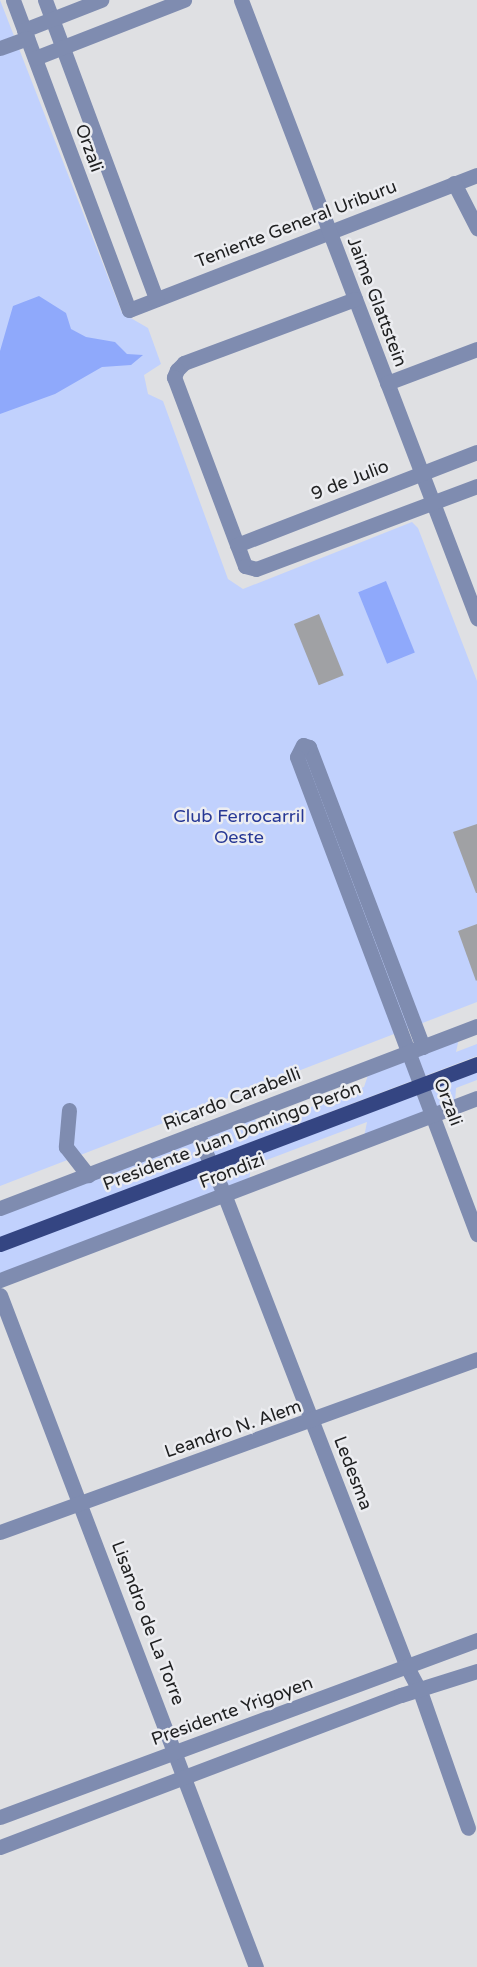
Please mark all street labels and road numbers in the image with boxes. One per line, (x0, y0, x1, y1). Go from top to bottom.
street label: Orzali (70, 121, 108, 175)
street label: Teniente General Uriburu (192, 176, 400, 272)
street label: Jaime Glattstein (342, 234, 412, 370)
street label: 9 de Julio (308, 455, 392, 505)
street label: Ricardo Carabelli (160, 1063, 304, 1135)
street label: Orzali (429, 1075, 467, 1129)
street label: Presidente Juan Domingo Perón (100, 1077, 364, 1195)
street label: Frondizi (196, 1149, 268, 1193)
street label: Leandro N. Alem (162, 1395, 304, 1463)
street label: Ledesma (329, 1433, 377, 1513)
street label: Lisandro de La Torre (107, 1538, 189, 1708)
street label: Presidente Yrigoyen (148, 1672, 316, 1750)

